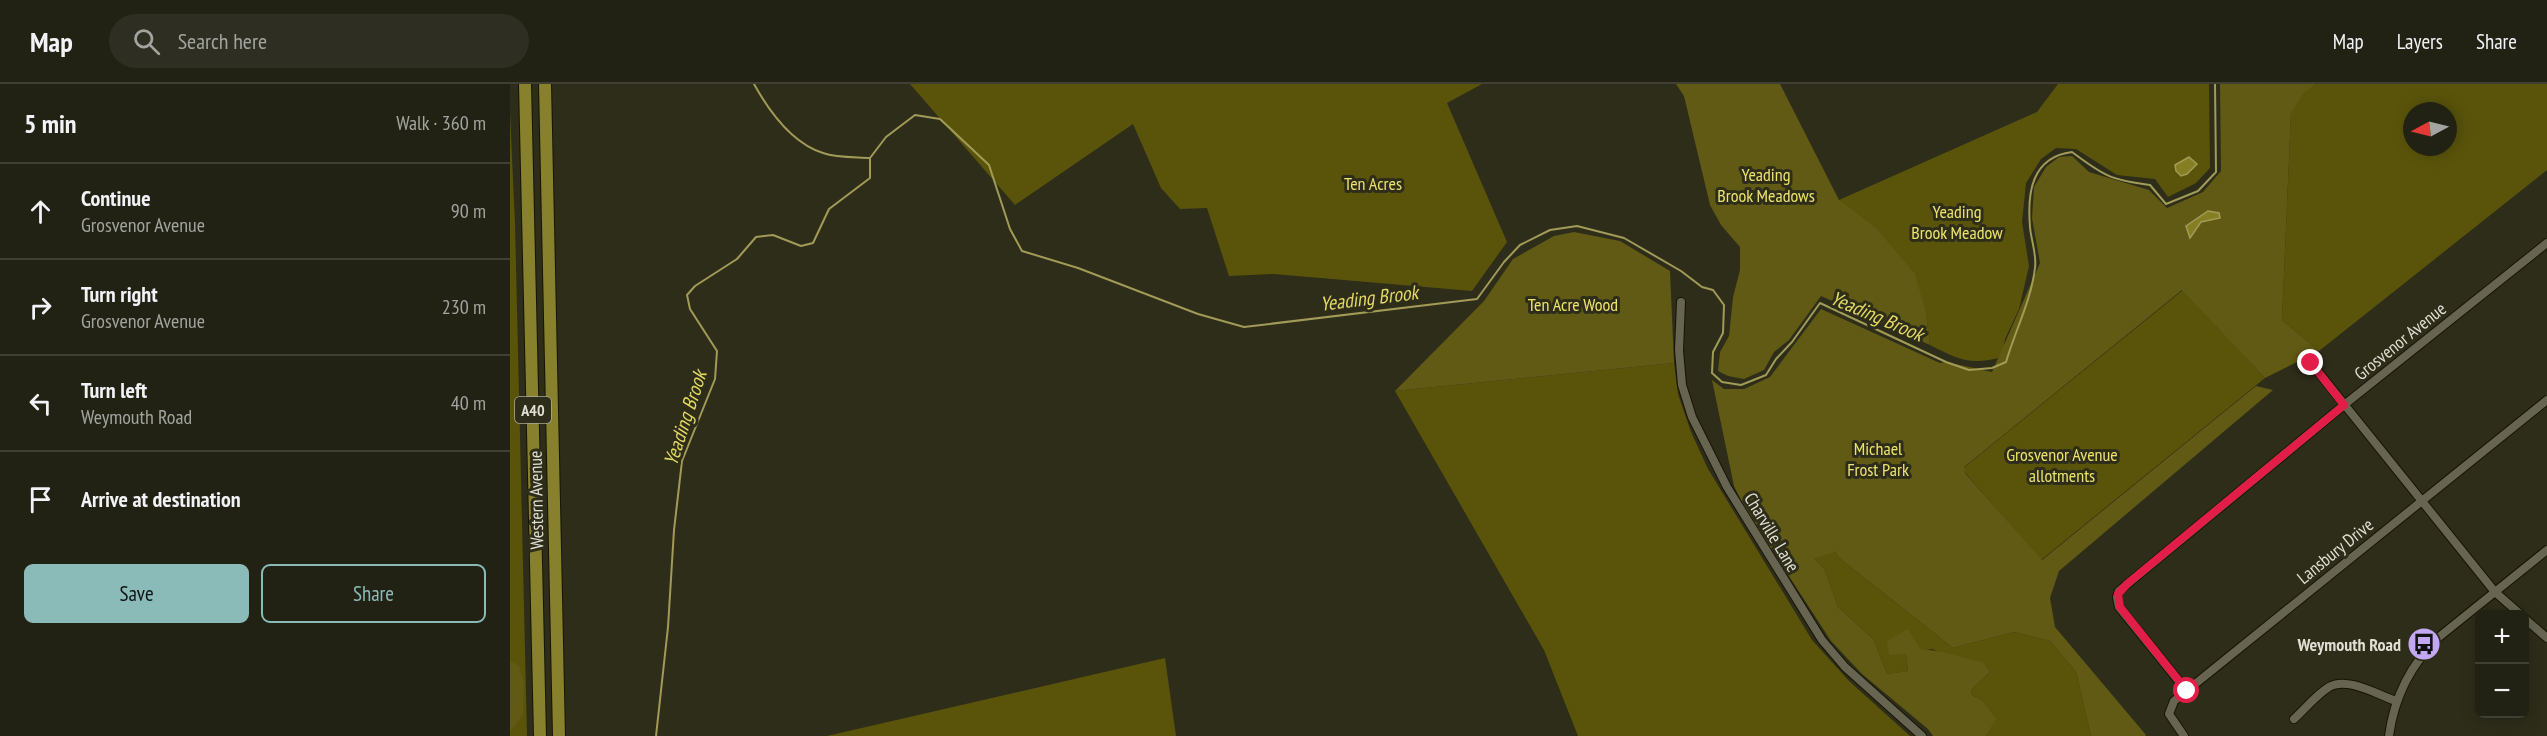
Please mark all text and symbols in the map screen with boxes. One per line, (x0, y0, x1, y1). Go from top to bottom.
search box (109, 14, 529, 68)
text: Map (30, 23, 73, 60)
icon: search (130, 25, 163, 58)
text: Search here (178, 27, 267, 55)
text: Map (2333, 28, 2364, 55)
text: Layers (2397, 28, 2443, 55)
text: Share (2476, 28, 2517, 55)
north arrow (2403, 102, 2457, 156)
text: 5 min (24, 107, 77, 140)
text: Walk · 360 m (396, 110, 486, 136)
park label: Yeading Brook Meadows (1717, 163, 1815, 207)
park label: Ten Acres (1344, 172, 1402, 195)
text: Continue (81, 184, 151, 212)
icon: ahead (24, 195, 57, 228)
text: 90 m (451, 198, 486, 224)
park label: Yeading Brook Meadow (1911, 200, 2003, 244)
text: Grosvenor Avenue (81, 212, 205, 238)
water label: Yeading Brook (1319, 279, 1422, 317)
text: Turn right (81, 280, 158, 308)
water label: Yeading Brook (1827, 285, 1929, 348)
icon: right (24, 291, 57, 324)
park label: Ten Acre Wood (1528, 293, 1618, 316)
text: 230 m (442, 294, 486, 320)
street label: Grosvenor Avenue (2349, 297, 2451, 385)
text: Grosvenor Avenue (81, 308, 205, 334)
route end (2297, 349, 2323, 375)
water label: Yeading Brook (657, 365, 713, 469)
text: Turn left (81, 376, 147, 404)
icon: left (24, 387, 57, 420)
text: 40 m (451, 390, 486, 416)
road number: A40 (515, 397, 551, 423)
text: Weymouth Road (81, 404, 192, 430)
park label: Michael Frost Park (1847, 437, 1909, 481)
park label: Grosvenor Avenue allotments (2006, 443, 2118, 487)
street label: Western Avenue (524, 450, 548, 550)
icon: arrive (24, 483, 57, 516)
text: Arrive at destination (81, 485, 241, 513)
street label: Charville Lane (1739, 488, 1805, 576)
street label: Lansbury Drive (2292, 513, 2378, 589)
button: Save (24, 564, 249, 623)
button: Share (261, 564, 486, 623)
map controls (2475, 610, 2529, 718)
button: + (2475, 610, 2529, 664)
bus stop icon: Weymouth Road (2406, 626, 2442, 662)
place label: Weymouth Road (2296, 633, 2401, 656)
button: − (2475, 664, 2529, 718)
route start (2173, 677, 2199, 703)

